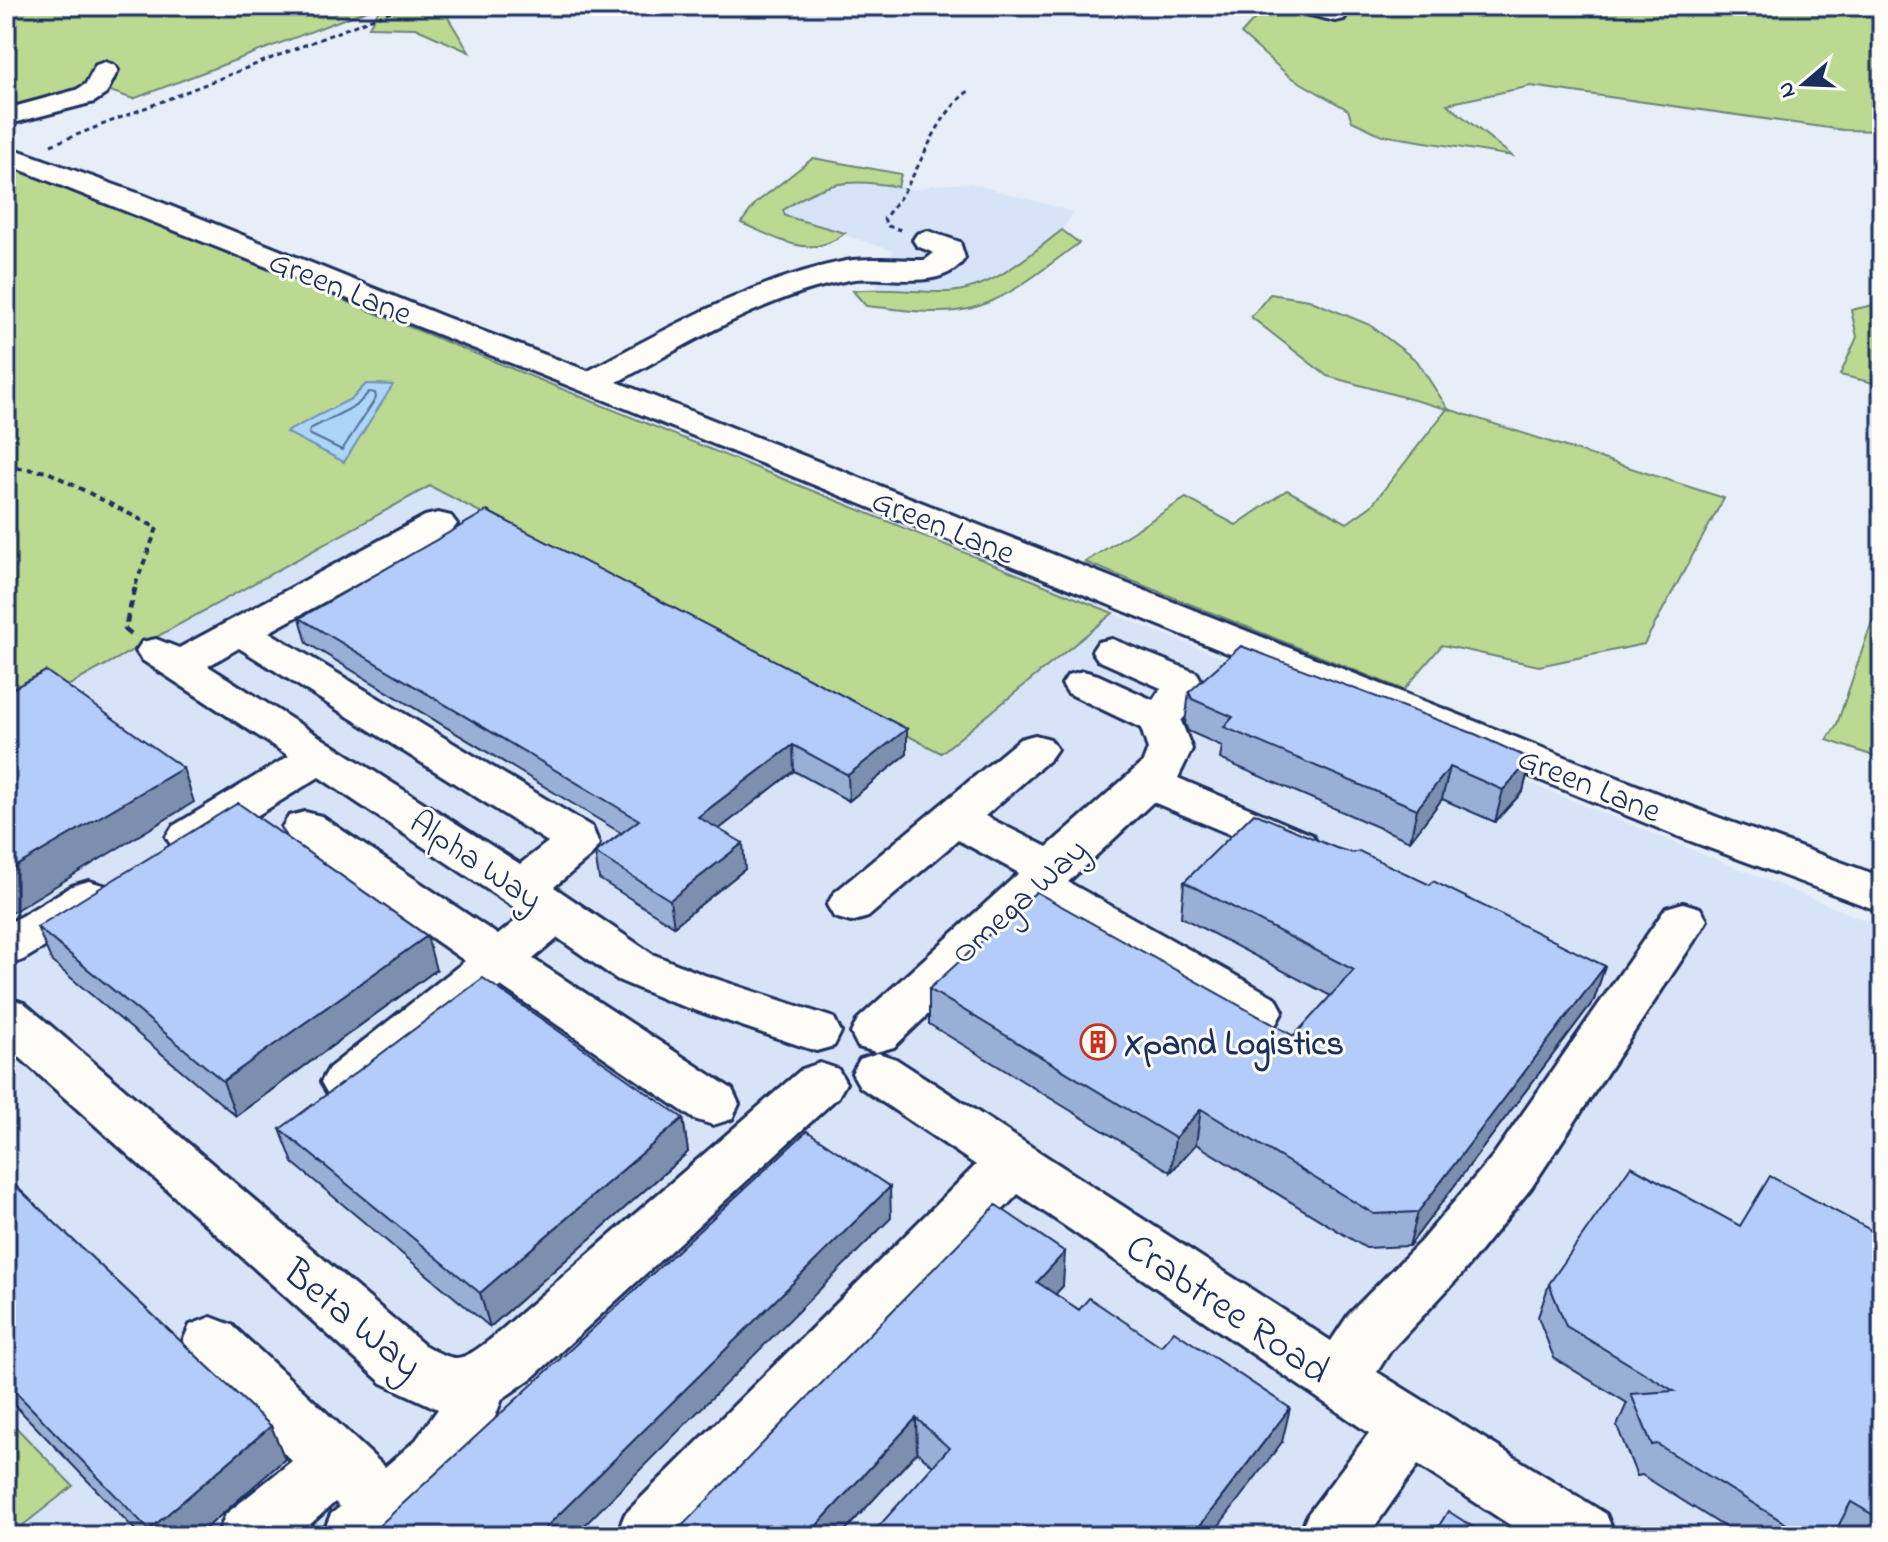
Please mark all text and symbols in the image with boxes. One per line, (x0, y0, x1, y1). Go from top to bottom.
north arrow (1764, 44, 1844, 124)
text: N (1770, 77, 1805, 102)
street label: Green Lane (260, 238, 419, 341)
street label: Green Lane (863, 477, 1022, 580)
street label: Green Lane (1509, 735, 1668, 838)
street label: Alpha Way (398, 799, 551, 925)
street label: Omega Way (941, 828, 1100, 978)
place label: Xpand Logistics (1124, 1021, 1344, 1072)
building icon: Xpand Logistics (1079, 1023, 1117, 1061)
street label: Crabtree Road (1112, 1220, 1341, 1401)
street label: Beta Way (268, 1245, 434, 1395)

